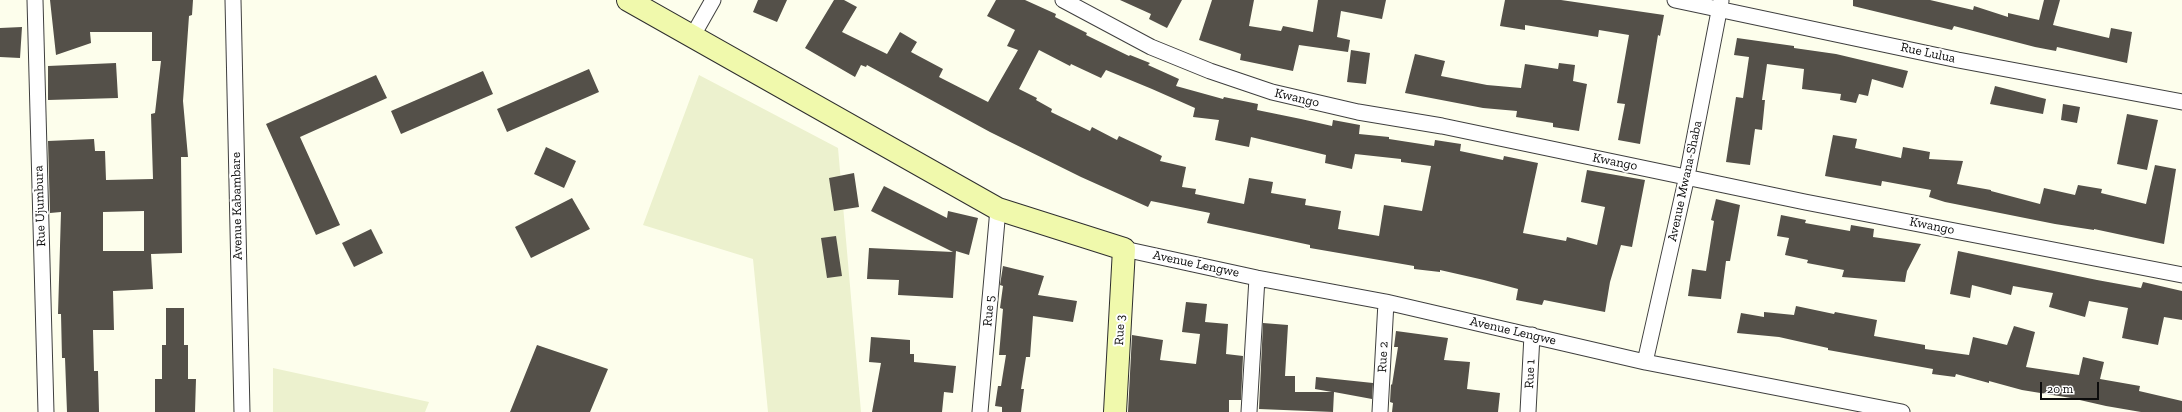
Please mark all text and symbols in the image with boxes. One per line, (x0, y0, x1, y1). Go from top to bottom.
street label: Rue Lulua (1899, 40, 1957, 66)
street label: Kwango (1273, 85, 1321, 111)
street label: Avenue Mwana-Shaba (1665, 119, 1705, 243)
street label: Kwango (1591, 150, 1639, 174)
street label: Avenue Kabambare (228, 152, 246, 260)
street label: Rue Ujumbura (31, 165, 49, 247)
street label: Kwango (1908, 214, 1956, 238)
street label: Avenue Lengwe (1151, 247, 1241, 281)
street label: Rue 5 (980, 295, 998, 327)
street label: Rue 3 (1111, 314, 1129, 346)
street label: Avenue Lengwe (1468, 314, 1558, 348)
street label: Rue 2 (1374, 341, 1392, 373)
street label: Rue 1 (1521, 359, 1539, 389)
scale bar (2042, 374, 2101, 400)
text: 20 m (2047, 382, 2073, 396)

